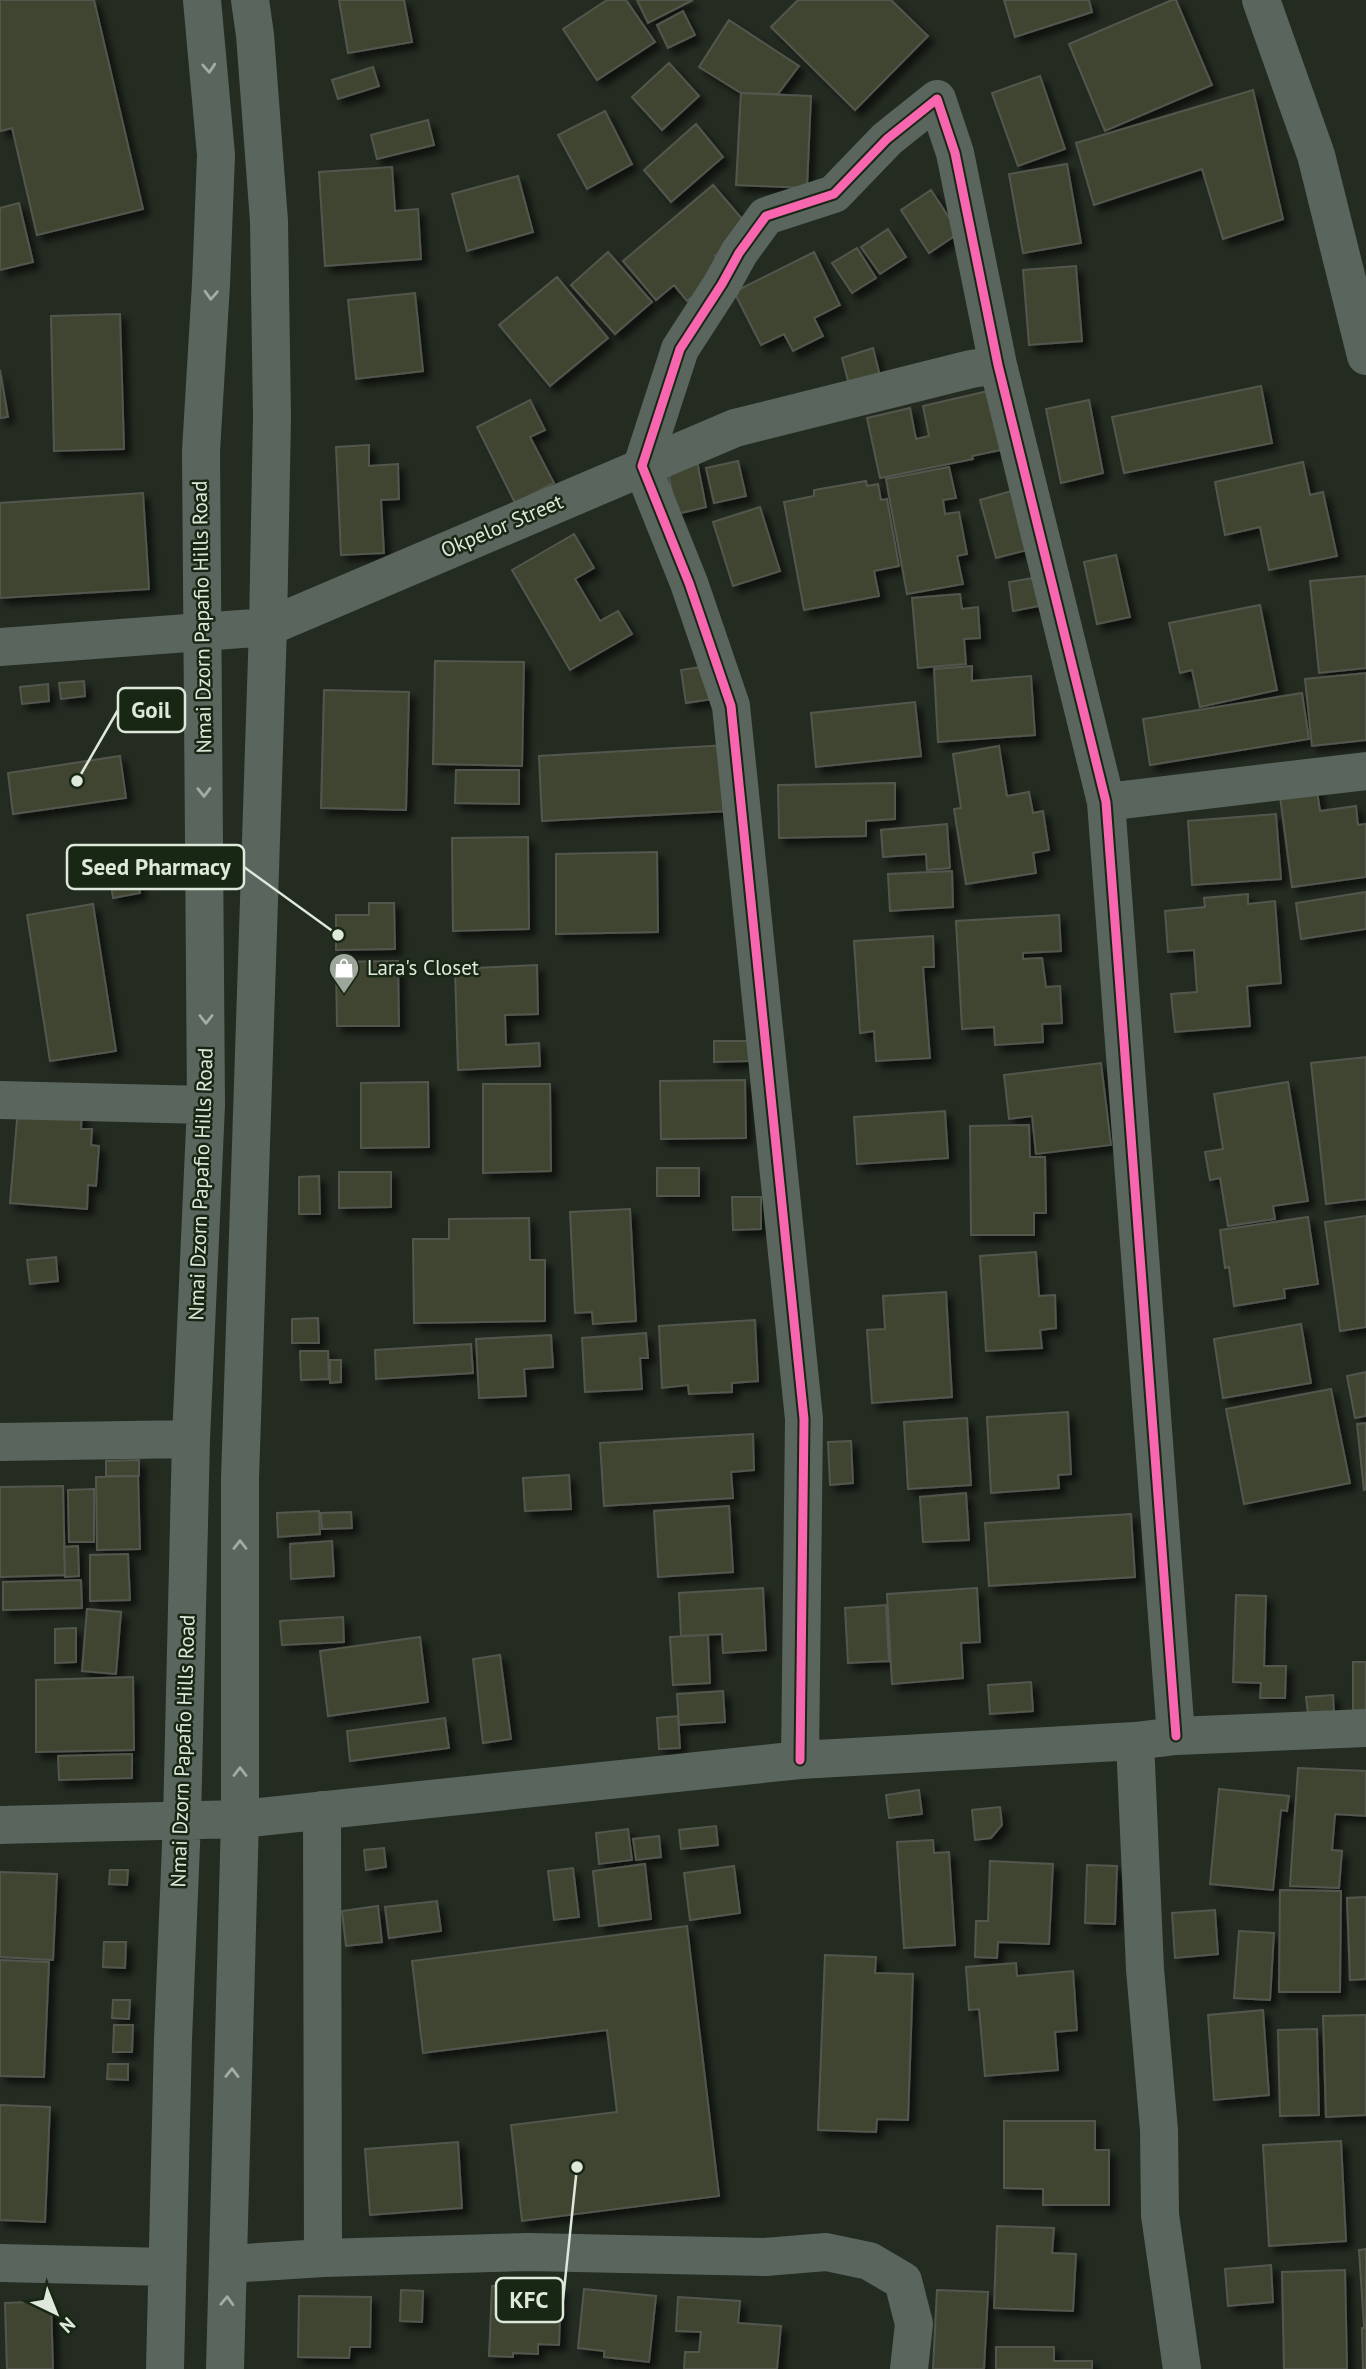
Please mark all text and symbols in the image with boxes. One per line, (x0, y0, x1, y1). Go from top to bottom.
one-way arrow (201, 63, 216, 74)
one-way arrow (203, 290, 218, 301)
street label: Nmai Dzorn Papafio Hills Road (186, 480, 217, 754)
street label: Okpelor Street (437, 488, 567, 563)
callout: Goil (118, 688, 185, 732)
text: Goil (131, 695, 171, 724)
one-way arrow (196, 787, 212, 797)
callout: Seed Pharmacy (67, 845, 244, 889)
text: Seed Pharmacy (81, 852, 232, 881)
shop icon: Lara's Closet (327, 951, 361, 995)
place label: Lara's Closet (367, 954, 479, 981)
one-way arrow (198, 1014, 214, 1025)
street label: Nmai Dzorn Papafio Hills Road (182, 1047, 219, 1321)
one-way arrow (232, 1539, 248, 1550)
street label: Nmai Dzorn Papafio Hills Road (164, 1614, 201, 1888)
one-way arrow (232, 1767, 248, 1777)
one-way arrow (225, 2068, 240, 2079)
north arrow (21, 2278, 91, 2348)
callout: KFC (496, 2278, 563, 2322)
text: KFC (510, 2285, 549, 2314)
one-way arrow (220, 2295, 235, 2306)
text: N (55, 2312, 80, 2338)

